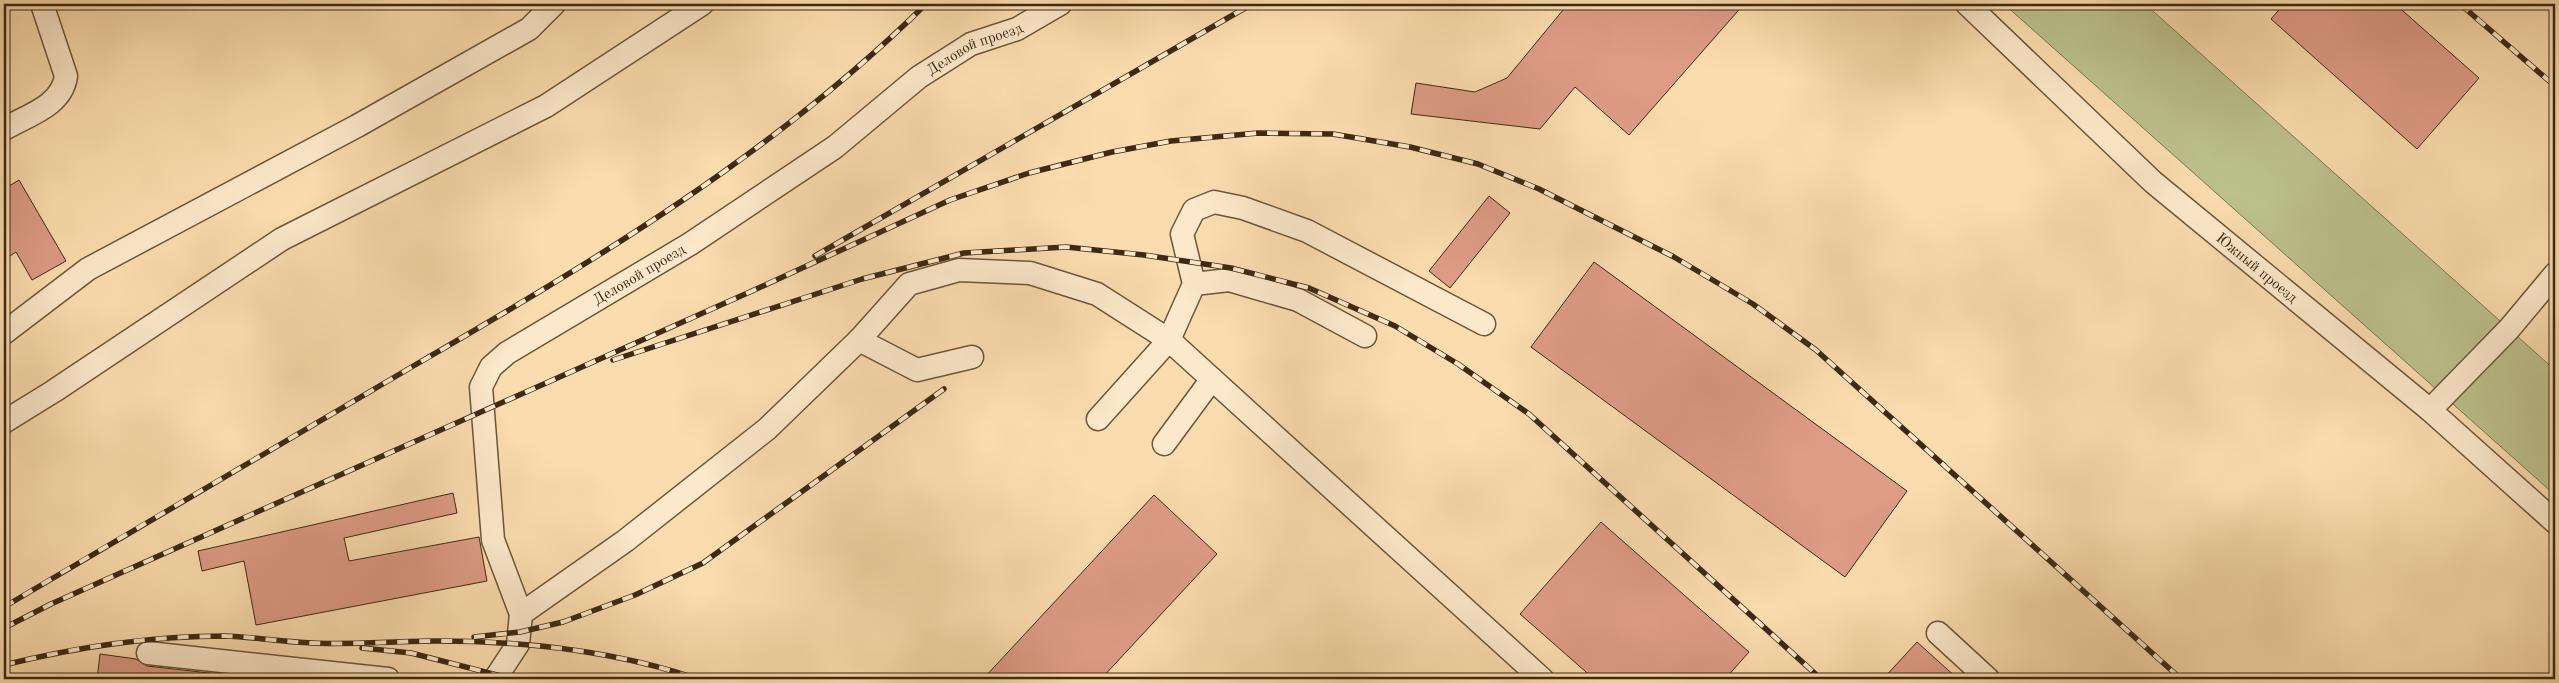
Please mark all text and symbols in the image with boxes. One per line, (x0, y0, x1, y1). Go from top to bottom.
street label: Деловой проезд (925, 21, 1026, 79)
street label: Южный проезд (2212, 231, 2300, 307)
street label: Деловой проезд (591, 242, 689, 309)

